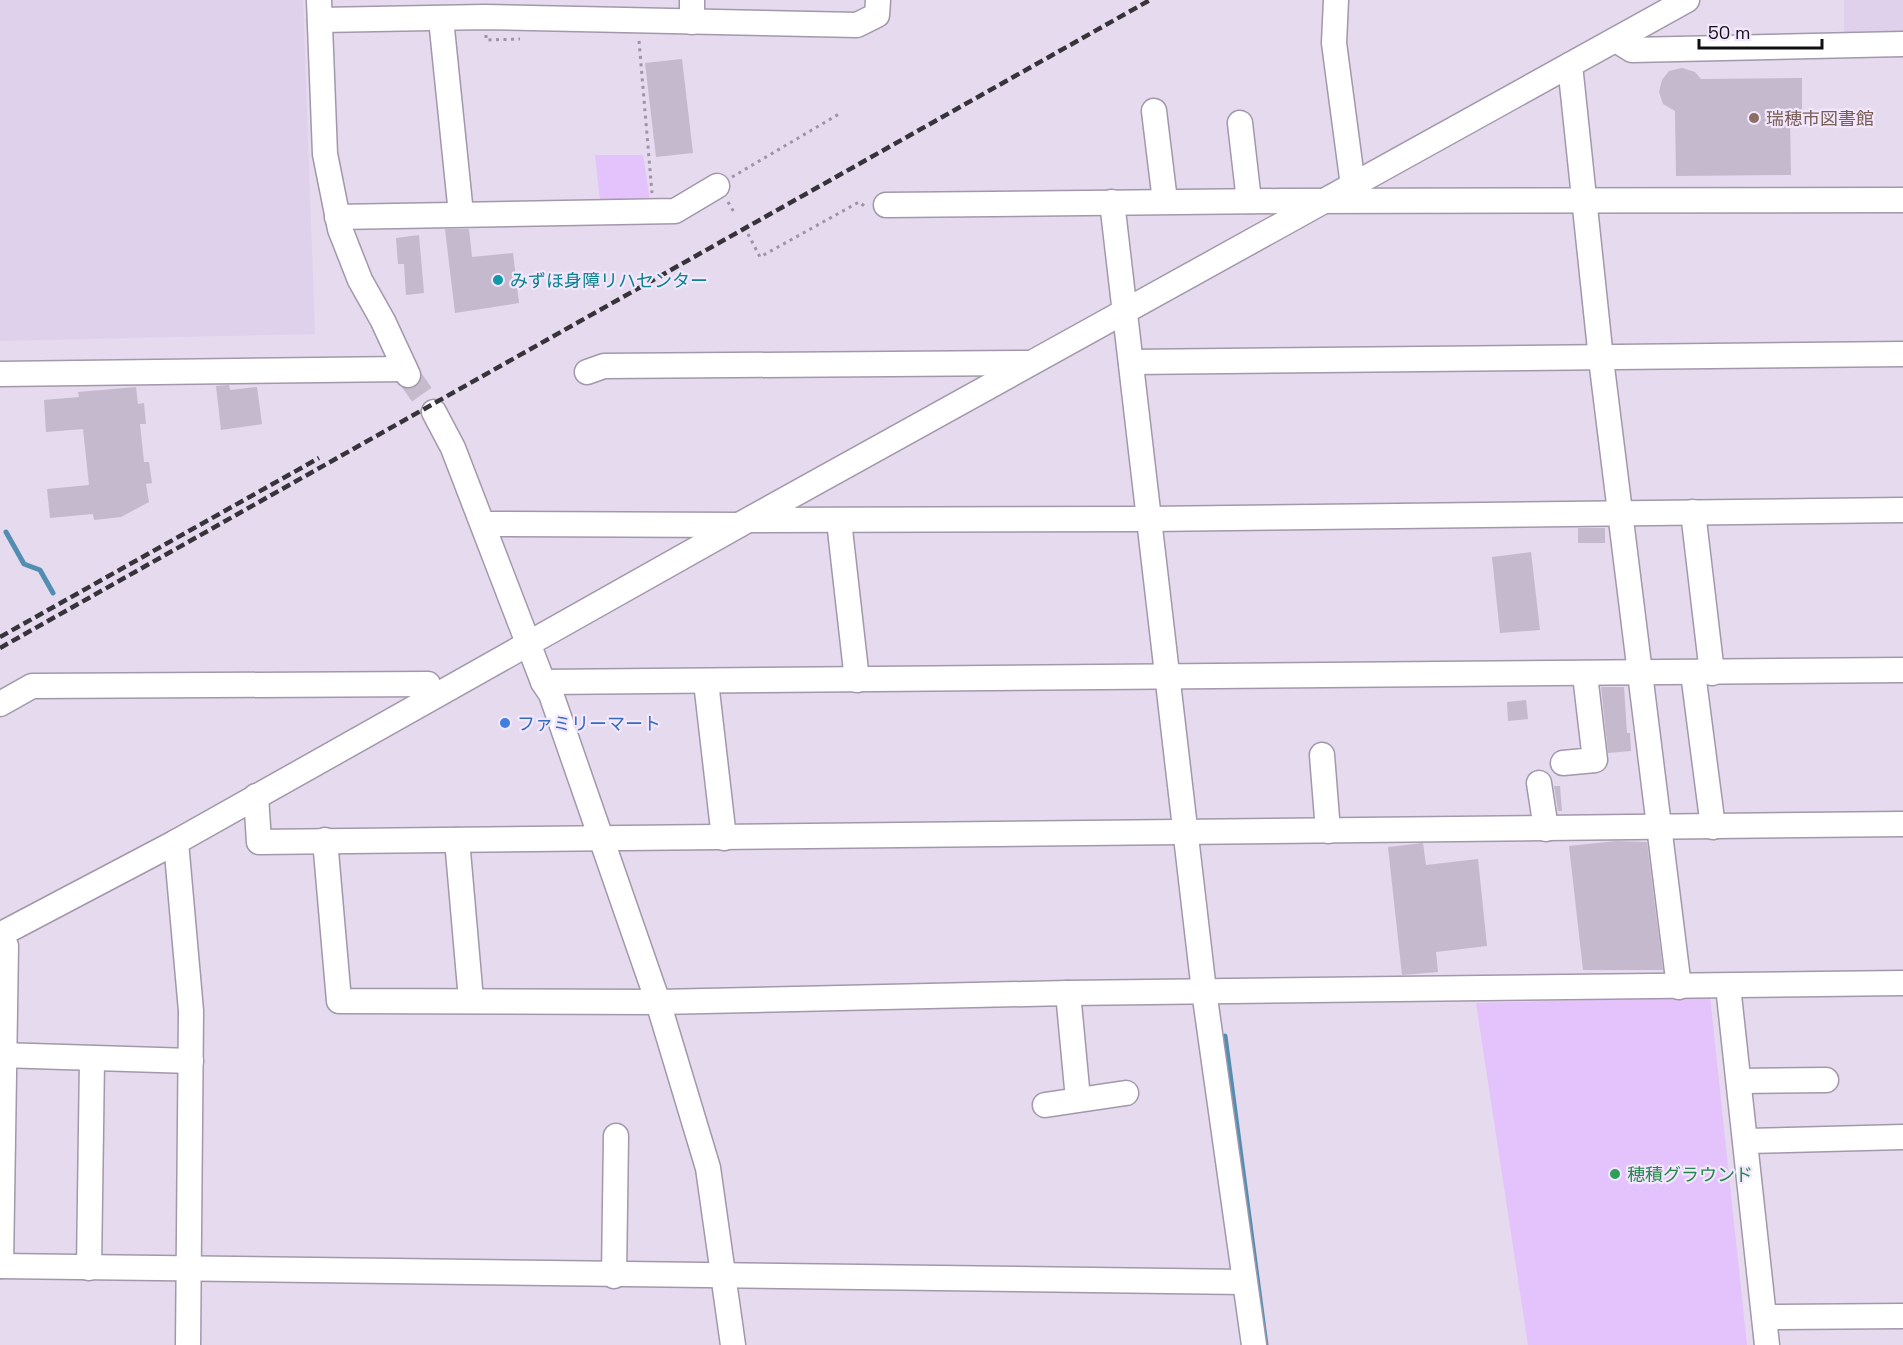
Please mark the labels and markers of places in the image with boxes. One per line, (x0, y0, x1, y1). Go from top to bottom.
place label: 瑞穂市図書館 (1766, 107, 1874, 130)
marker: 瑞穂市図書館 (1747, 111, 1761, 125)
place label: みずほ身障リハセンター (510, 269, 708, 292)
marker: みずほ身障リハセンター (491, 273, 505, 287)
place label: ファミリーマート (517, 712, 661, 735)
marker: ファミリーマート (498, 716, 512, 730)
place label: 穂積グラウンド (1627, 1163, 1753, 1186)
marker: 穂積グラウンド (1608, 1167, 1622, 1181)

